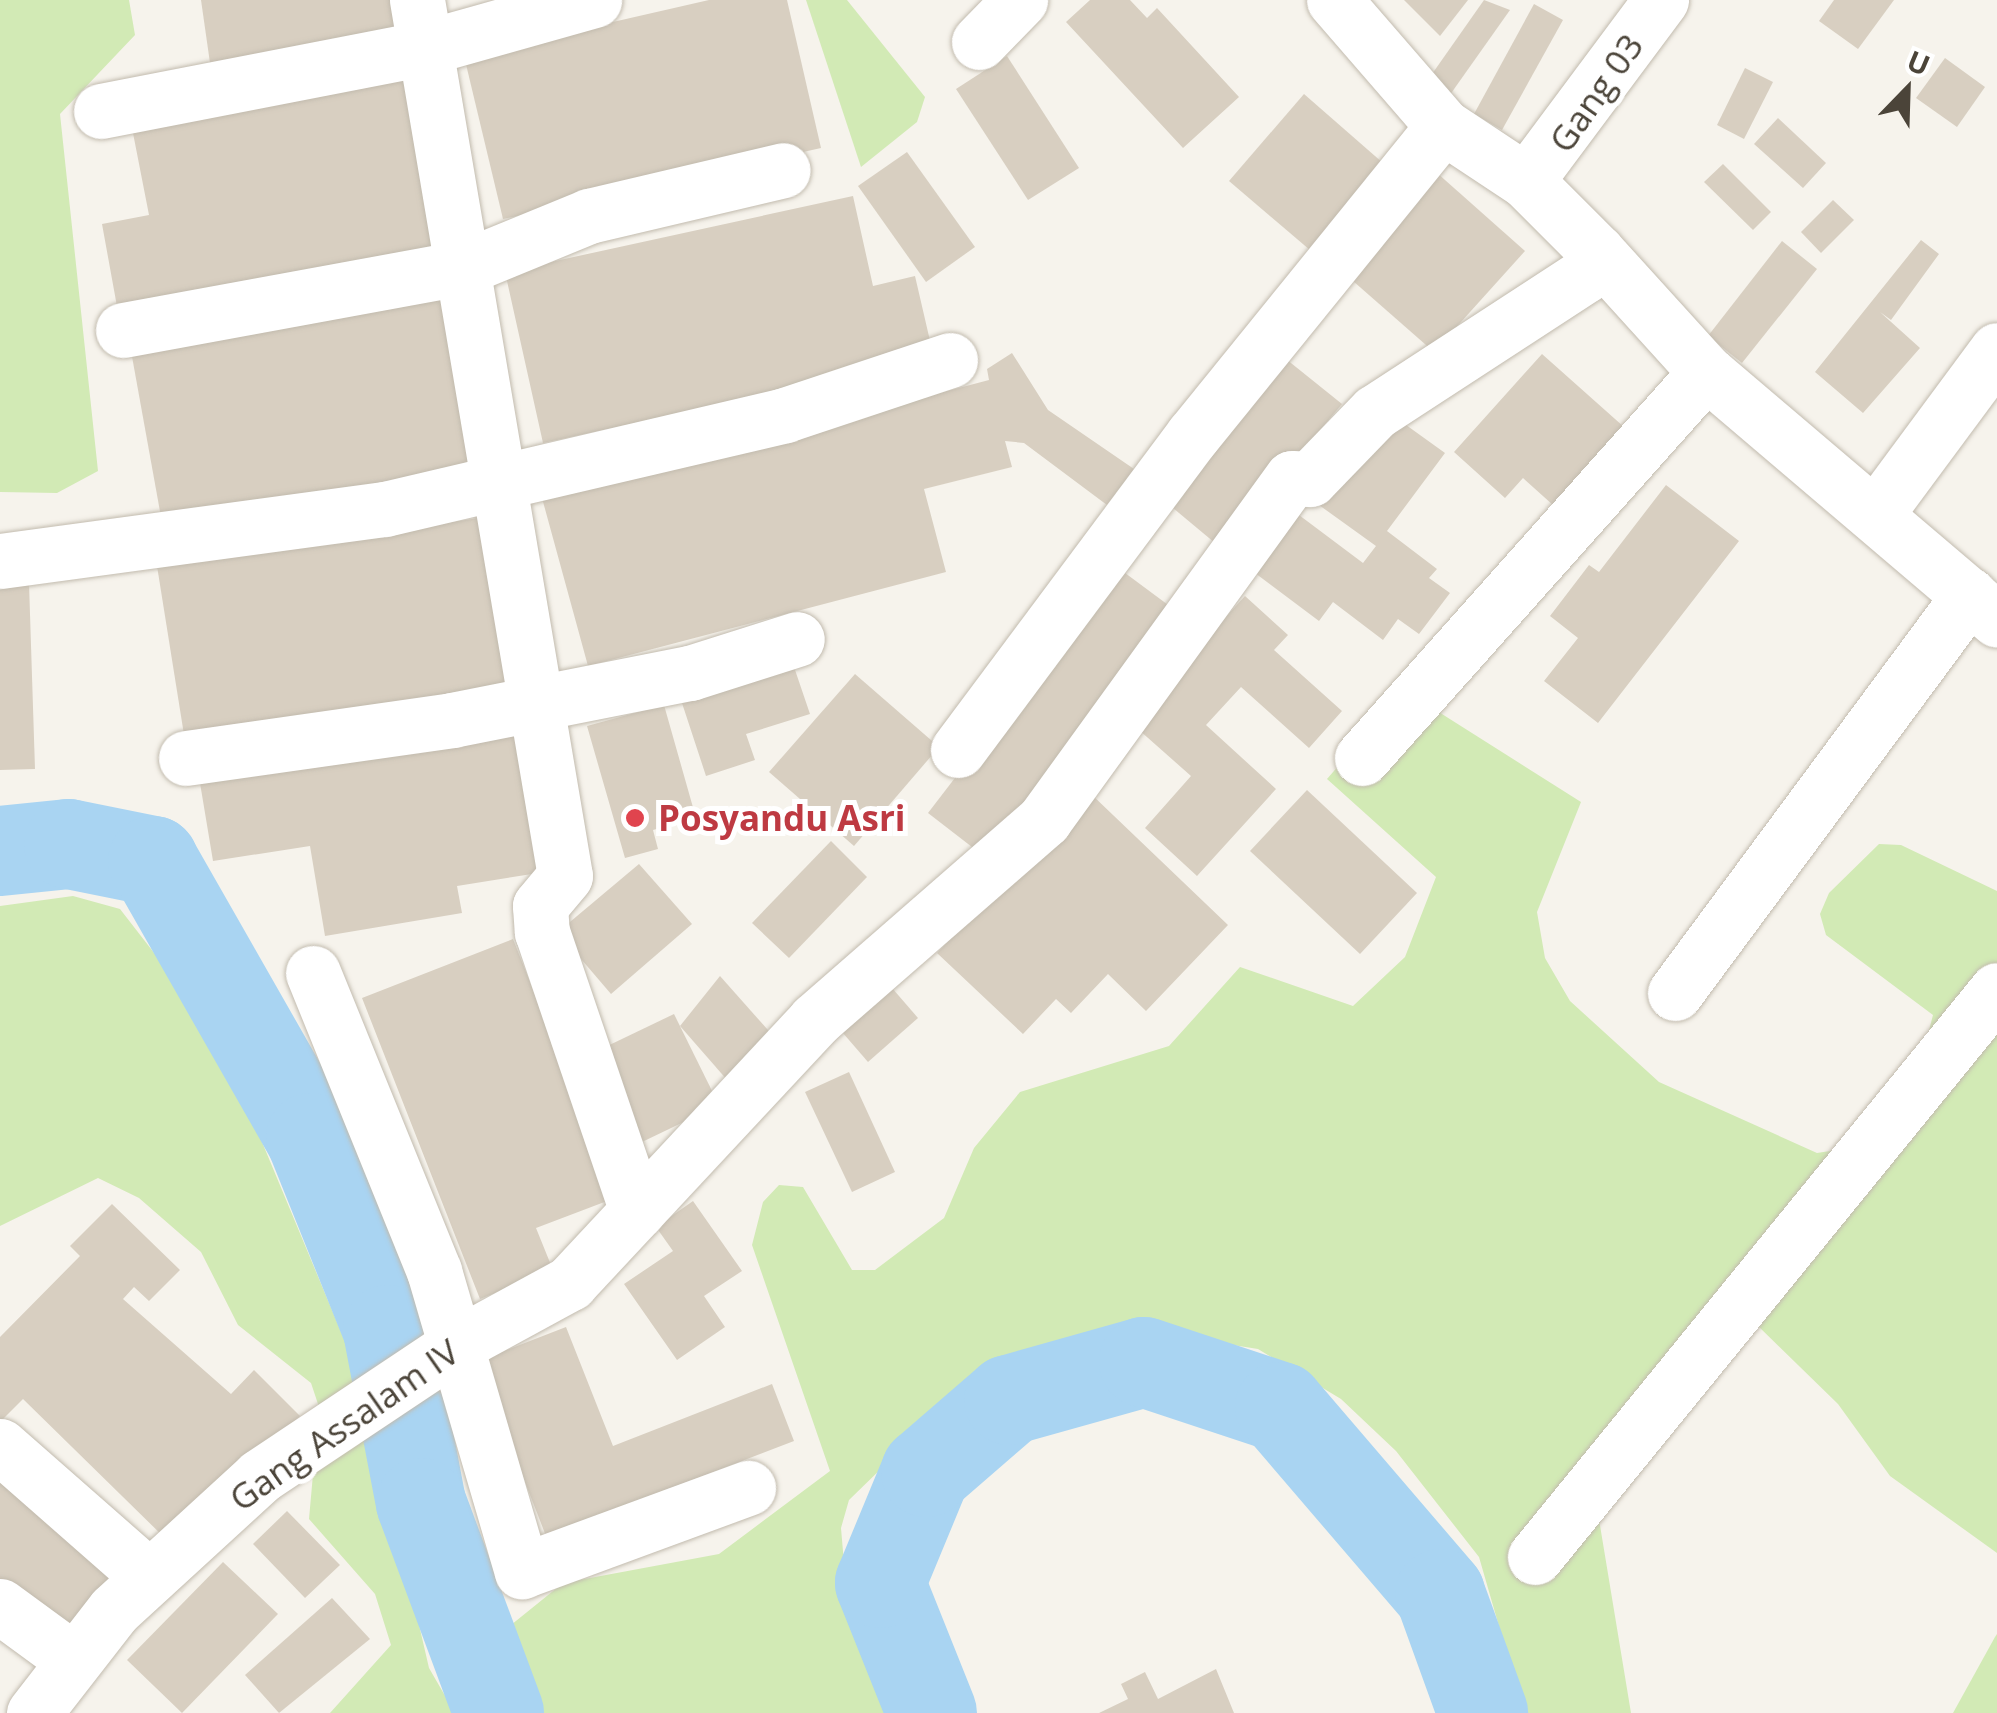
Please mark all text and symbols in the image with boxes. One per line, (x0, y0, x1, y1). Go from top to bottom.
street label: Gang 03 (1540, 26, 1652, 160)
north arrow (1857, 40, 1957, 140)
text: U (1902, 41, 1936, 84)
place label: Posyandu Asri (658, 797, 905, 839)
marker: Posyandu Asri (622, 805, 648, 831)
street label: Gang Assalam IV (221, 1330, 467, 1520)

